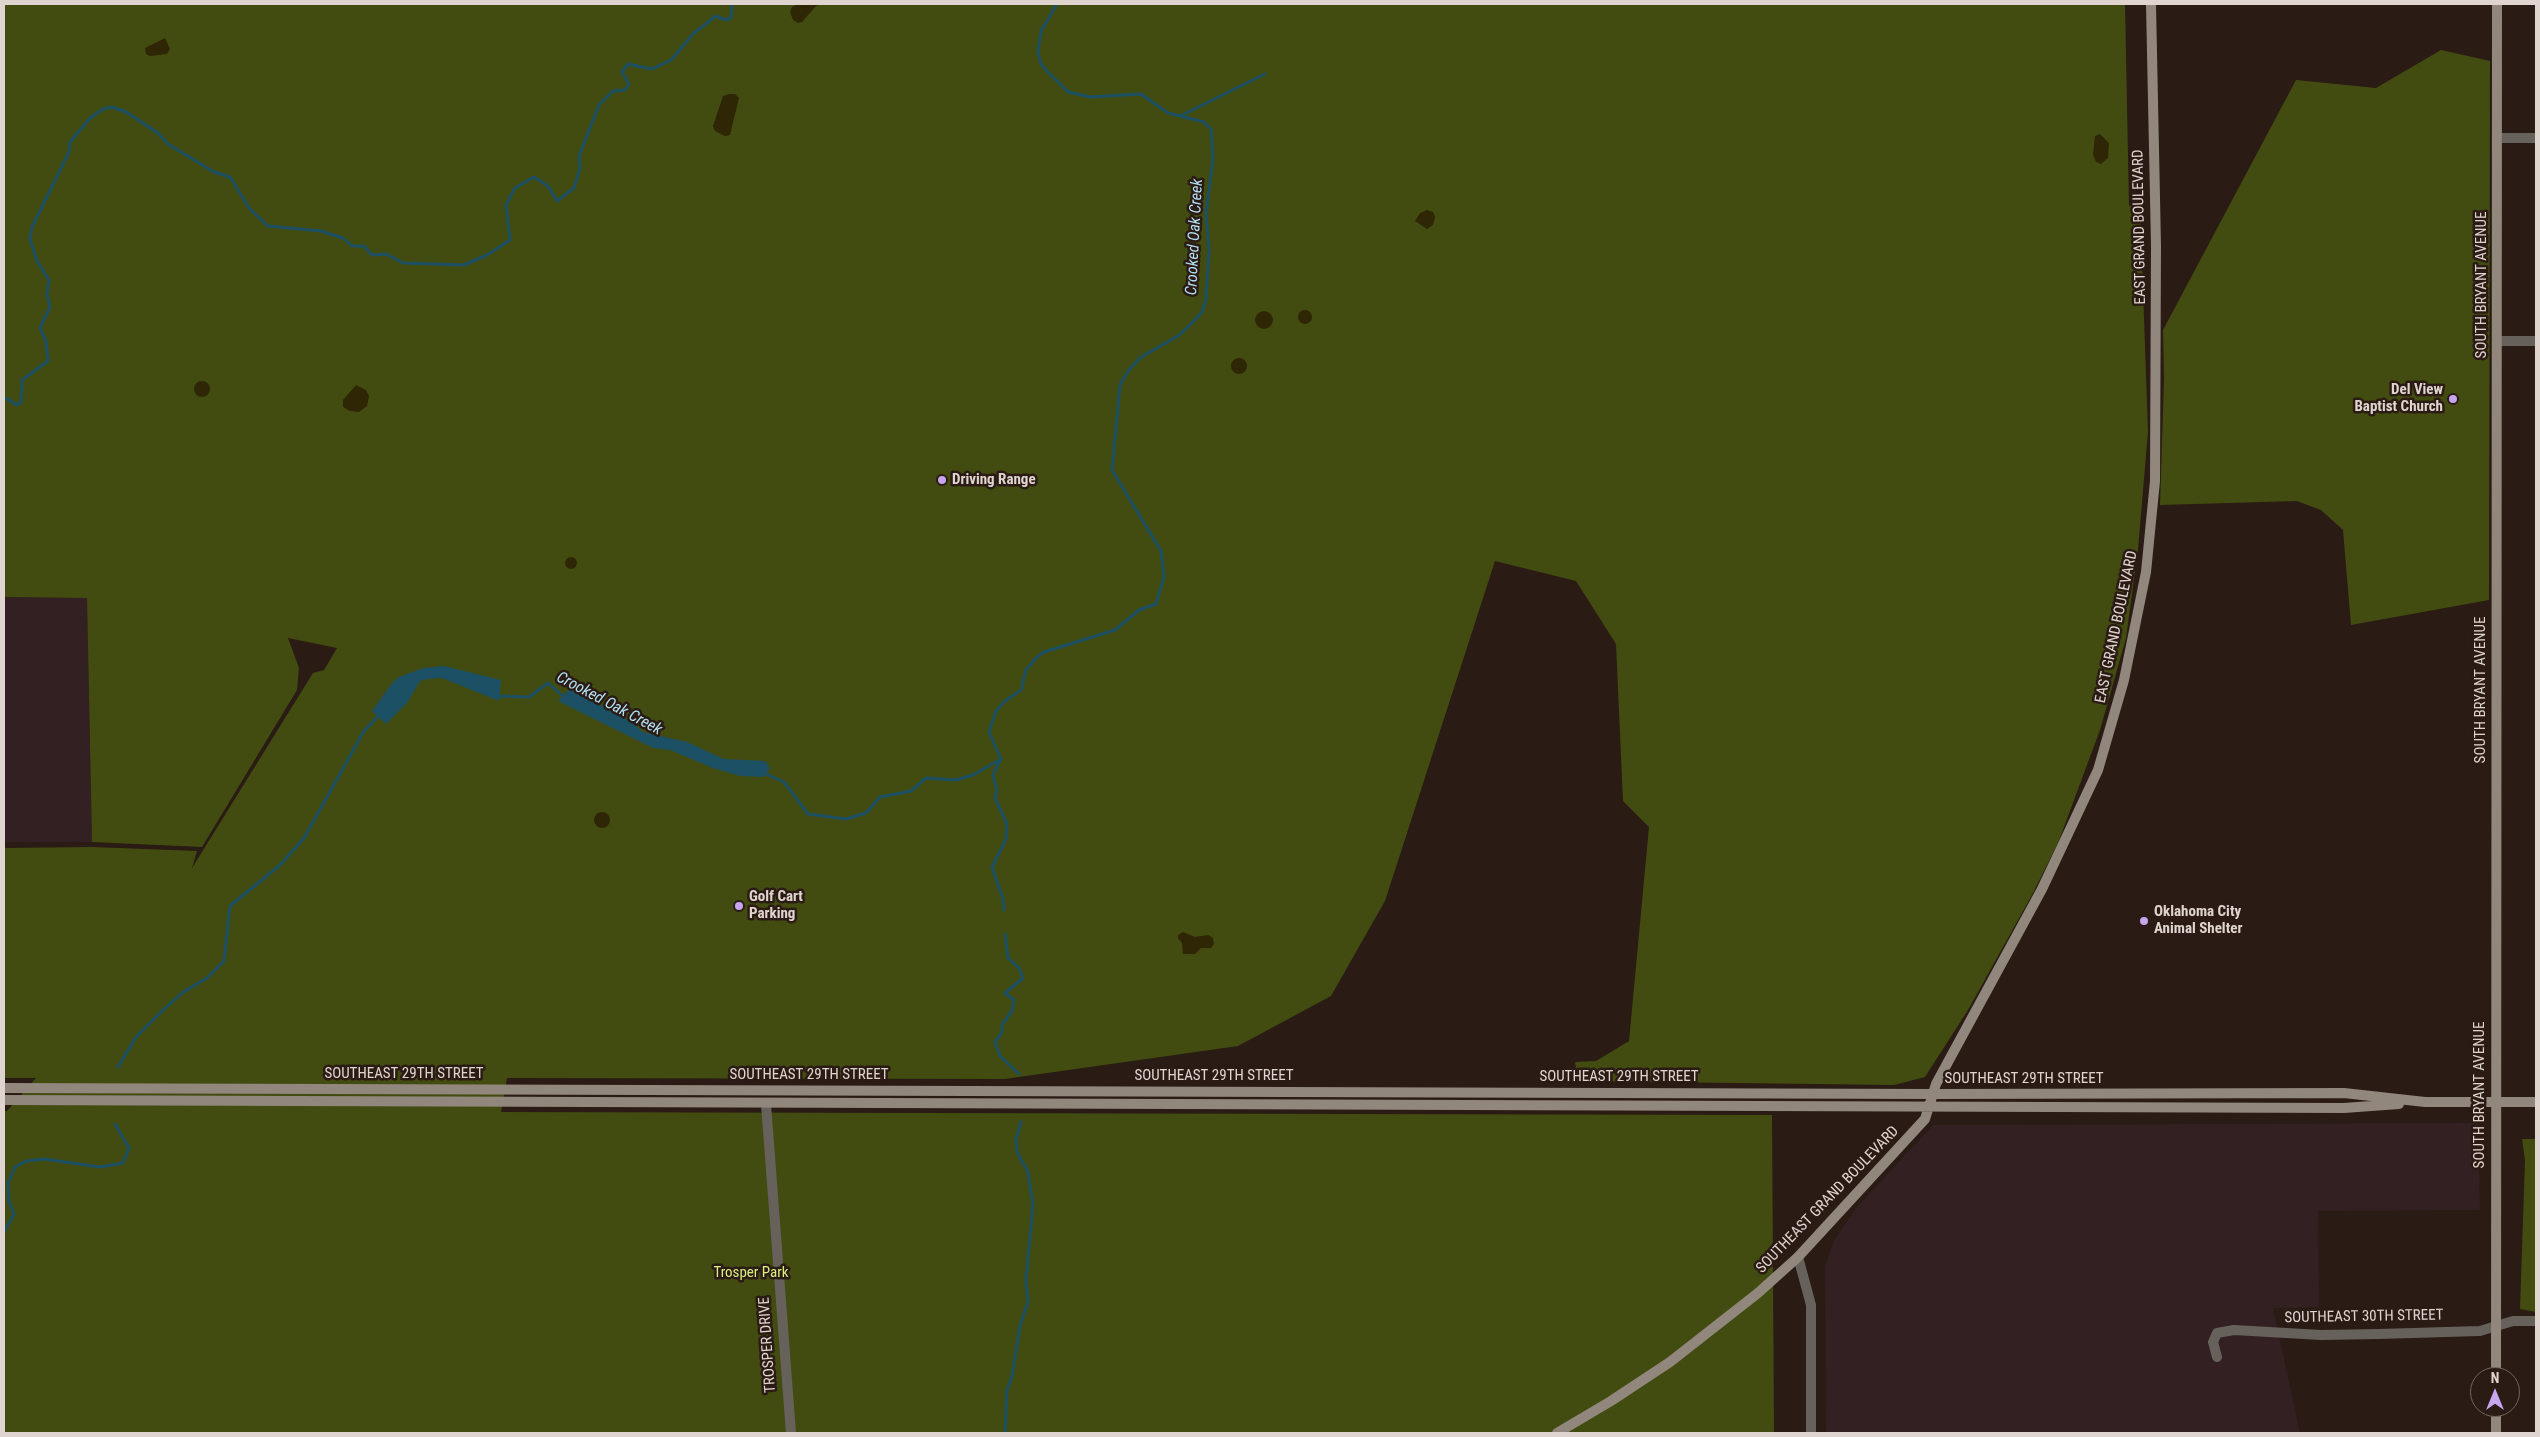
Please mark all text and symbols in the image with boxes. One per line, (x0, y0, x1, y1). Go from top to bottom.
street label: EAST GRAND BOULEVARD (2130, 149, 2150, 305)
water label: Crooked Oak Creek (1182, 178, 1208, 296)
street label: SOUTH BRYANT AVENUE (2473, 212, 2491, 358)
place label: Del View Baptist Church (2354, 381, 2443, 416)
marker: Del View Baptist Church (2447, 393, 2459, 405)
place label: Driving Range (952, 471, 1036, 489)
marker: Driving Range (936, 474, 948, 486)
street label: EAST GRAND BOULEVARD (2092, 549, 2142, 705)
street label: SOUTH BRYANT AVENUE (2472, 617, 2490, 763)
water label: Crooked Oak Creek (553, 668, 665, 740)
place label: Golf Cart Parking (749, 888, 803, 923)
marker: Golf Cart Parking (733, 900, 745, 912)
place label: Oklahoma City Animal Shelter (2154, 903, 2242, 938)
marker: Oklahoma City Animal Shelter (2138, 915, 2150, 927)
street label: SOUTH BRYANT AVENUE (2471, 1022, 2489, 1168)
street label: SOUTHEAST 29TH STREET (324, 1065, 484, 1083)
street label: SOUTHEAST 29TH STREET (729, 1066, 889, 1084)
street label: SOUTHEAST 29TH STREET (1134, 1067, 1294, 1085)
street label: SOUTHEAST 29TH STREET (1539, 1068, 1699, 1086)
street label: SOUTHEAST 29TH STREET (1944, 1070, 2104, 1088)
street label: SOUTHEAST GRAND BOULEVARD (1753, 1123, 1903, 1277)
park label: Trosper Park (713, 1264, 789, 1282)
street label: TROSPER DRIVE (756, 1297, 780, 1393)
street label: SOUTHEAST 30TH STREET (2284, 1307, 2444, 1327)
north arrow (2470, 1367, 2520, 1417)
text: N (2491, 1370, 2499, 1386)

